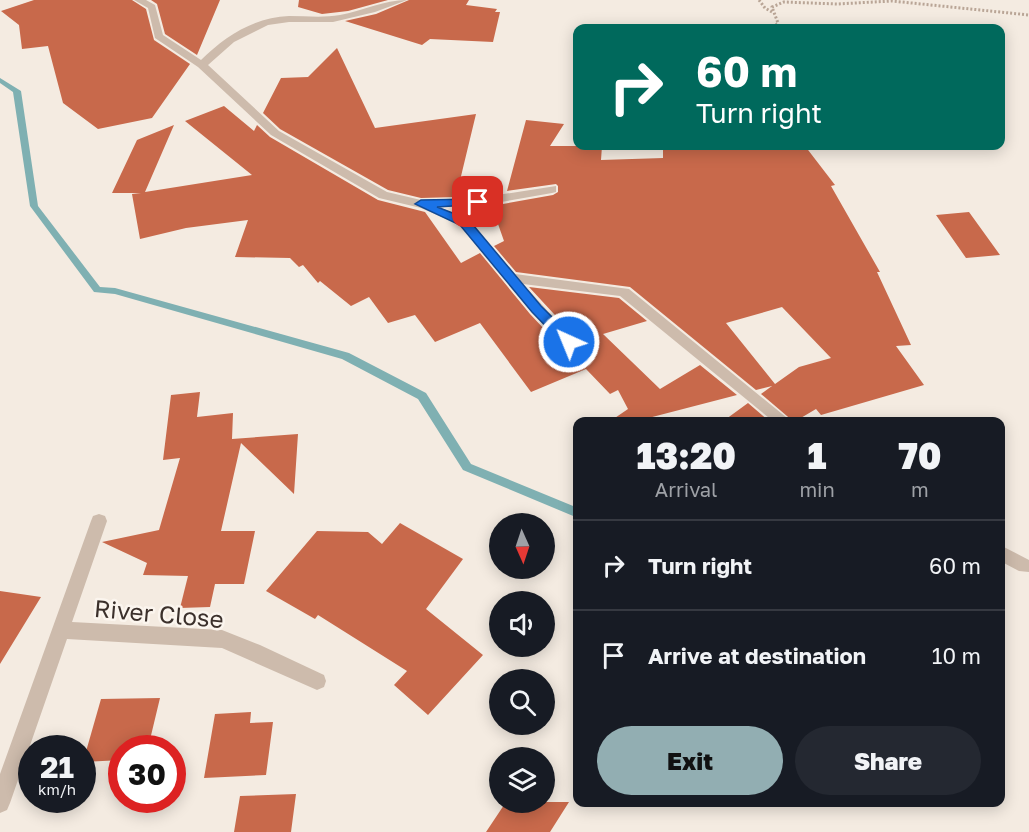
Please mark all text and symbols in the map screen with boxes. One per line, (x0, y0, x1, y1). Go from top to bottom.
text: 60 m (696, 46, 797, 96)
icon: right (597, 48, 675, 126)
text: Turn right (696, 97, 822, 129)
pin (452, 176, 503, 227)
icon: arrive (461, 185, 494, 218)
position arrow (537, 310, 601, 374)
text: 13:20 (636, 434, 736, 477)
text: 1 (808, 434, 827, 477)
text: 70 (898, 434, 942, 477)
text: Arrival (655, 477, 718, 501)
text: min (799, 477, 835, 501)
text: m (911, 477, 929, 501)
north arrow (489, 513, 555, 579)
map controls (489, 513, 555, 813)
icon: right (597, 549, 630, 582)
text: Turn right (648, 552, 752, 579)
text: 60 m (929, 552, 981, 579)
button: sound (489, 591, 555, 657)
street label: River Close (93, 593, 225, 633)
icon: arrive (597, 639, 630, 672)
text: Arrive at destination (648, 642, 866, 669)
text: 10 m (932, 642, 981, 669)
button: search (489, 669, 555, 735)
button: Exit (597, 726, 783, 795)
button: Share (795, 726, 981, 795)
speed limit sign: 30 (108, 735, 186, 813)
button: layers (489, 747, 555, 813)
text: 21 (40, 749, 74, 785)
text: km/h (38, 780, 76, 798)

